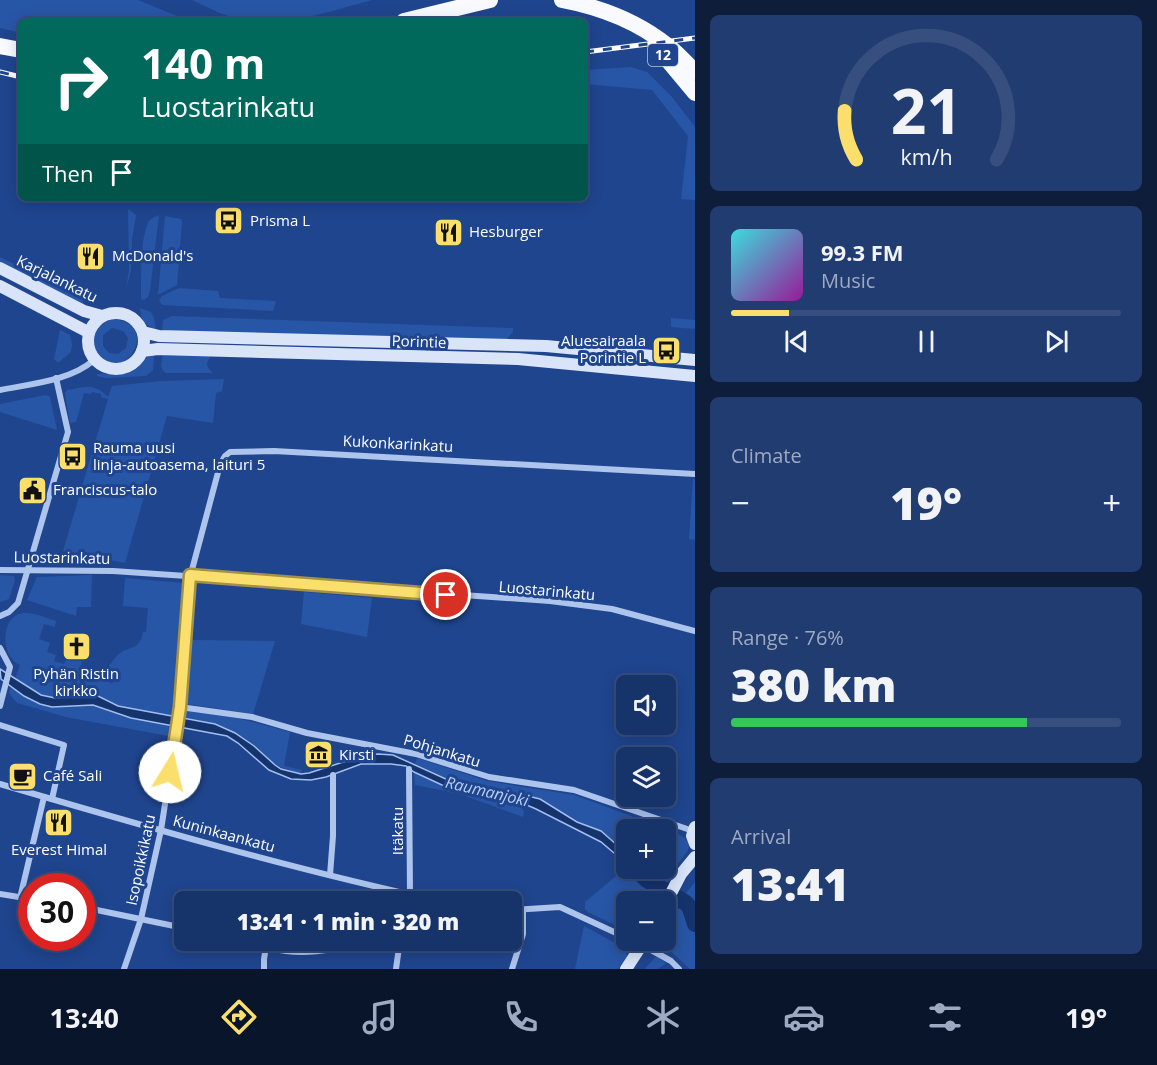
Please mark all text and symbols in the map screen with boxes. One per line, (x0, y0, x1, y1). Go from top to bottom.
text: 140 m (141, 34, 265, 91)
icon: right (42, 42, 120, 120)
road number: 12 (648, 44, 678, 66)
text: 21 (890, 67, 962, 152)
text: Luostarinkatu (141, 88, 315, 125)
text: km/h (900, 142, 952, 171)
icon: arrive (105, 156, 138, 189)
text: Then (42, 158, 93, 188)
bus stop icon: Prisma L (213, 205, 245, 237)
place label: Prisma L (250, 210, 310, 230)
restaurant icon: Hesburger (432, 216, 464, 248)
place label: Hesburger (469, 221, 543, 241)
text: 99.3 FM (821, 237, 904, 267)
restaurant icon: McDonald's (75, 240, 107, 272)
place label: McDonald's (112, 245, 194, 265)
street label: Karjalankatu (14, 250, 101, 306)
text: Music (821, 267, 875, 294)
icon: previous (780, 325, 813, 358)
icon: pause (910, 325, 943, 358)
icon: next (1040, 325, 1073, 358)
street label: Porintie (391, 330, 447, 352)
place label: Aluesairaala Porintie L (561, 330, 646, 367)
bus stop icon: Aluesairaala Porintie L (651, 334, 683, 366)
street label: Kukonkarinkatu (342, 430, 454, 456)
place label: Rauma uusi linja-autoasema, laituri 5 (93, 437, 265, 474)
bus stop icon: Rauma uusi linja-autoasema, laituri 5 (56, 441, 88, 473)
text: Climate (731, 442, 802, 469)
text: 19° (890, 472, 962, 533)
public building icon: Franciscus-talo (16, 474, 48, 506)
place label: Franciscus-talo (53, 479, 157, 499)
text: − (731, 480, 750, 525)
text: + (1102, 480, 1121, 525)
street label: Luostarinkatu (13, 546, 111, 568)
pin (420, 569, 471, 620)
street label: Luostarinkatu (498, 576, 596, 604)
icon: arrive (429, 578, 462, 611)
text: Range · 76% (731, 624, 844, 651)
church icon: Pyhän Ristin kirkko (60, 631, 92, 663)
text: 380 km (731, 654, 896, 715)
place label: Pyhän Ristin kirkko (33, 663, 119, 700)
map controls (616, 675, 676, 951)
button: sound (616, 675, 676, 735)
street label: Pohjankatu (401, 729, 483, 771)
museum icon: Kirsti (302, 739, 334, 771)
position arrow (138, 740, 202, 804)
place label: Kirsti (339, 744, 374, 764)
button: layers (616, 747, 676, 807)
cafe icon: Café Sali (6, 760, 38, 792)
place label: Café Sali (43, 765, 102, 785)
water label: Raumanjoki (443, 771, 532, 811)
restaurant icon: Everest Himal (43, 807, 75, 839)
street label: Itäkatu (387, 807, 407, 855)
street label: Kuninkaankatu (171, 810, 278, 856)
street label: Isopoikkikatu (121, 812, 159, 907)
button: + (616, 819, 676, 879)
text: Arrival (731, 823, 791, 850)
place label: Everest Himal (11, 839, 107, 859)
text: 13:41 (731, 853, 849, 914)
speed limit sign: 30 (18, 873, 96, 951)
button: − (616, 891, 676, 951)
text: 13:41 · 1 min · 320 m (237, 906, 459, 936)
icon: directions (218, 996, 260, 1038)
icon: music (359, 996, 401, 1038)
icon: phone (500, 996, 542, 1038)
icon: climate (642, 996, 684, 1038)
icon: car (783, 996, 825, 1038)
icon: filters (924, 996, 966, 1038)
text: 13:40 (50, 999, 119, 1036)
text: 19° (1065, 999, 1107, 1036)

